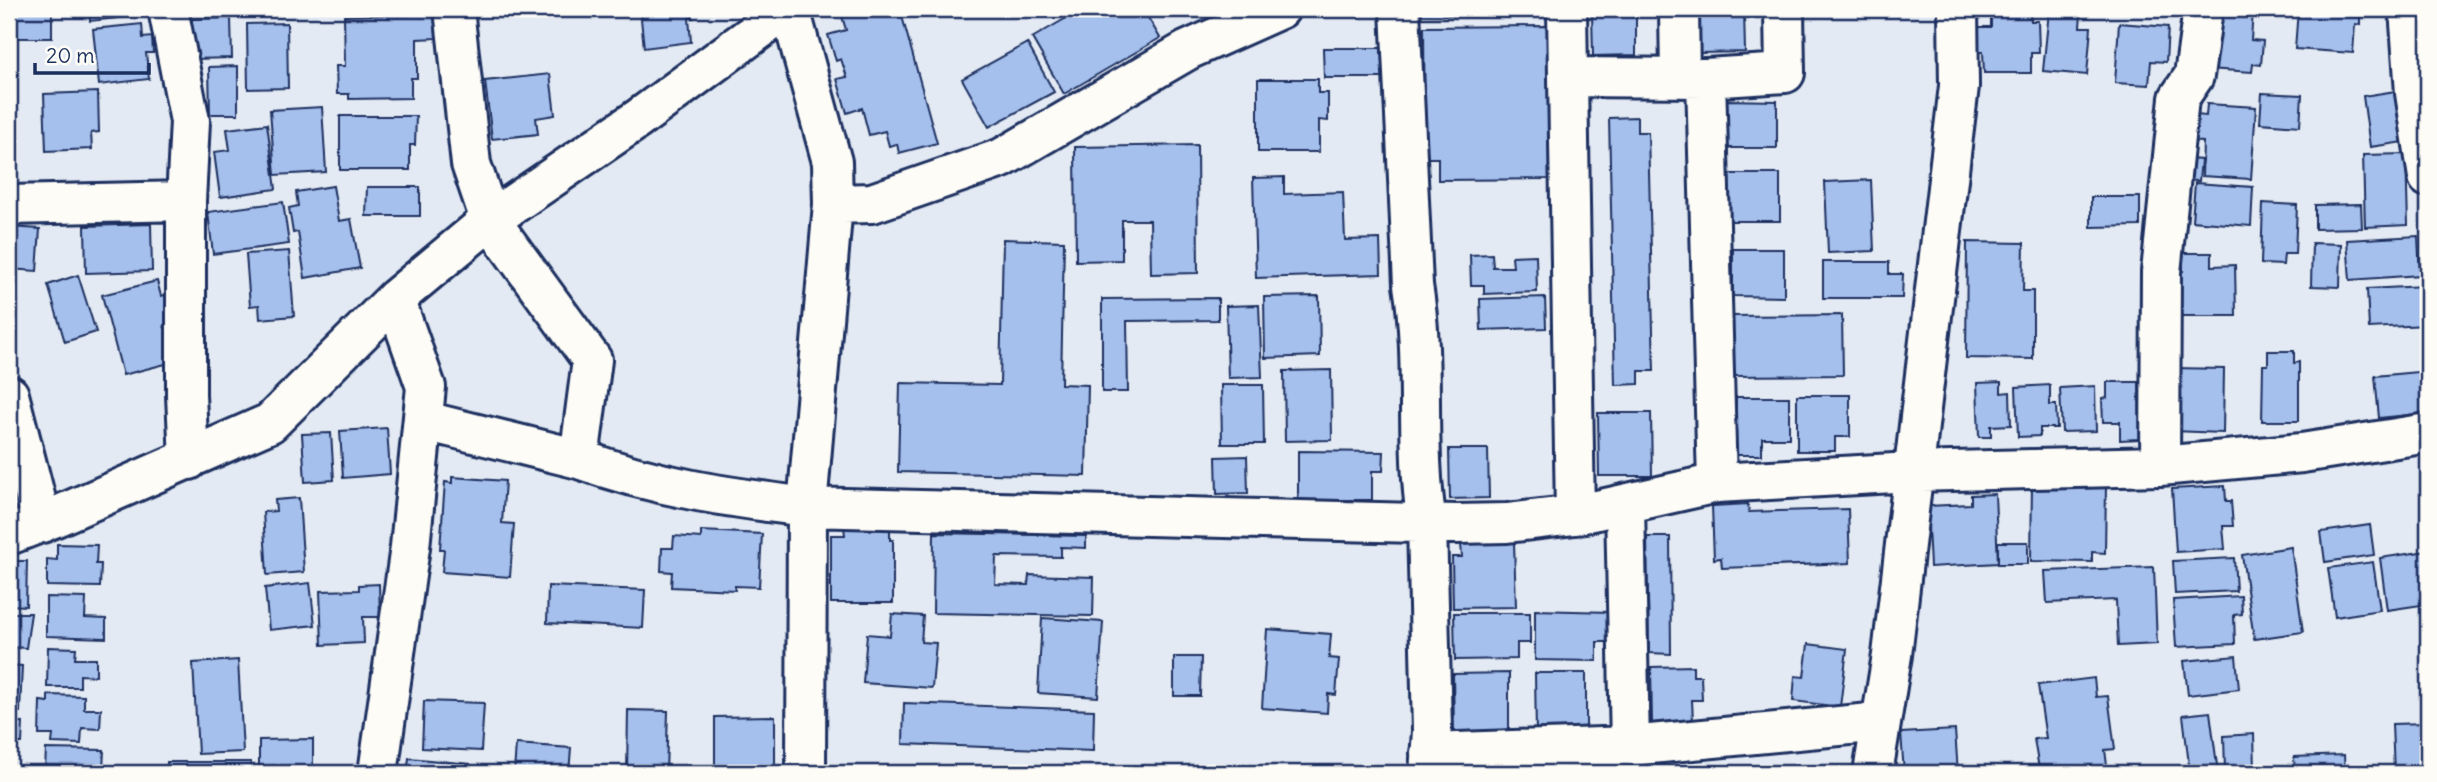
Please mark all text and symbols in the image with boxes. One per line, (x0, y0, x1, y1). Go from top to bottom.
scale bar (35, 32, 149, 76)
text: 20 m (46, 42, 95, 69)

